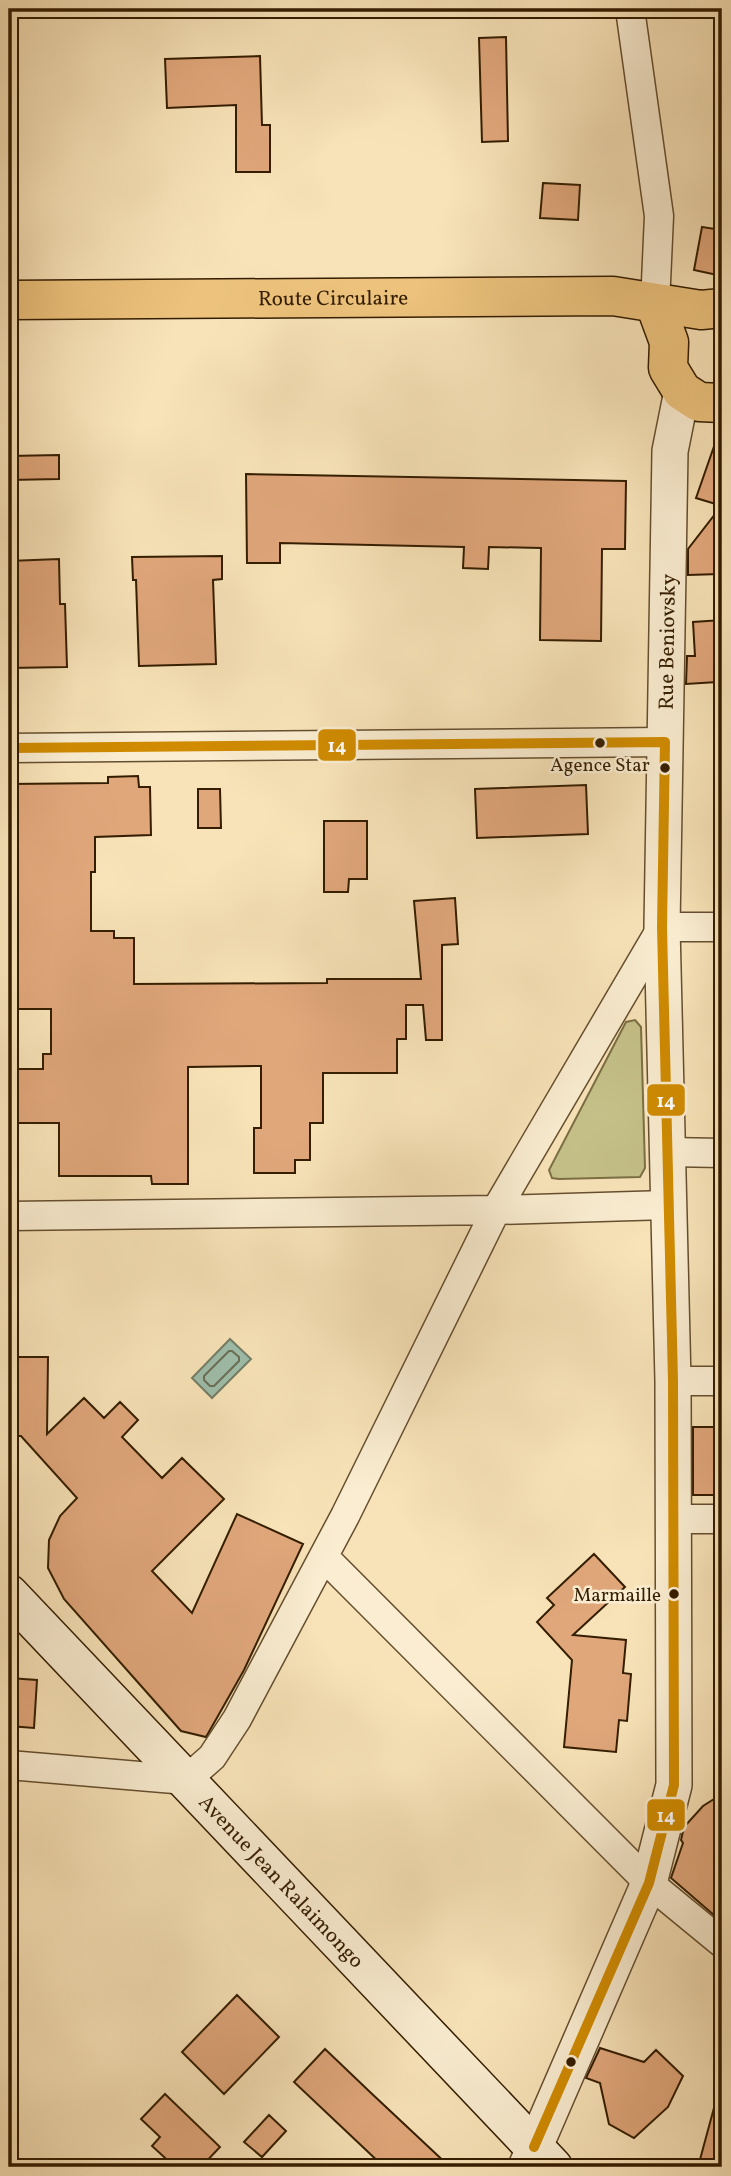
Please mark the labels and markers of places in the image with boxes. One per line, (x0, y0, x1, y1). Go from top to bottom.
marker: Agence Star (593, 736, 607, 750)
place label: Agence Star (550, 753, 650, 779)
unlabelled marker (658, 761, 672, 775)
place label: Marmaille (574, 1583, 661, 1609)
marker: Marmaille (667, 1587, 681, 1601)
unlabelled marker (564, 2055, 578, 2069)

